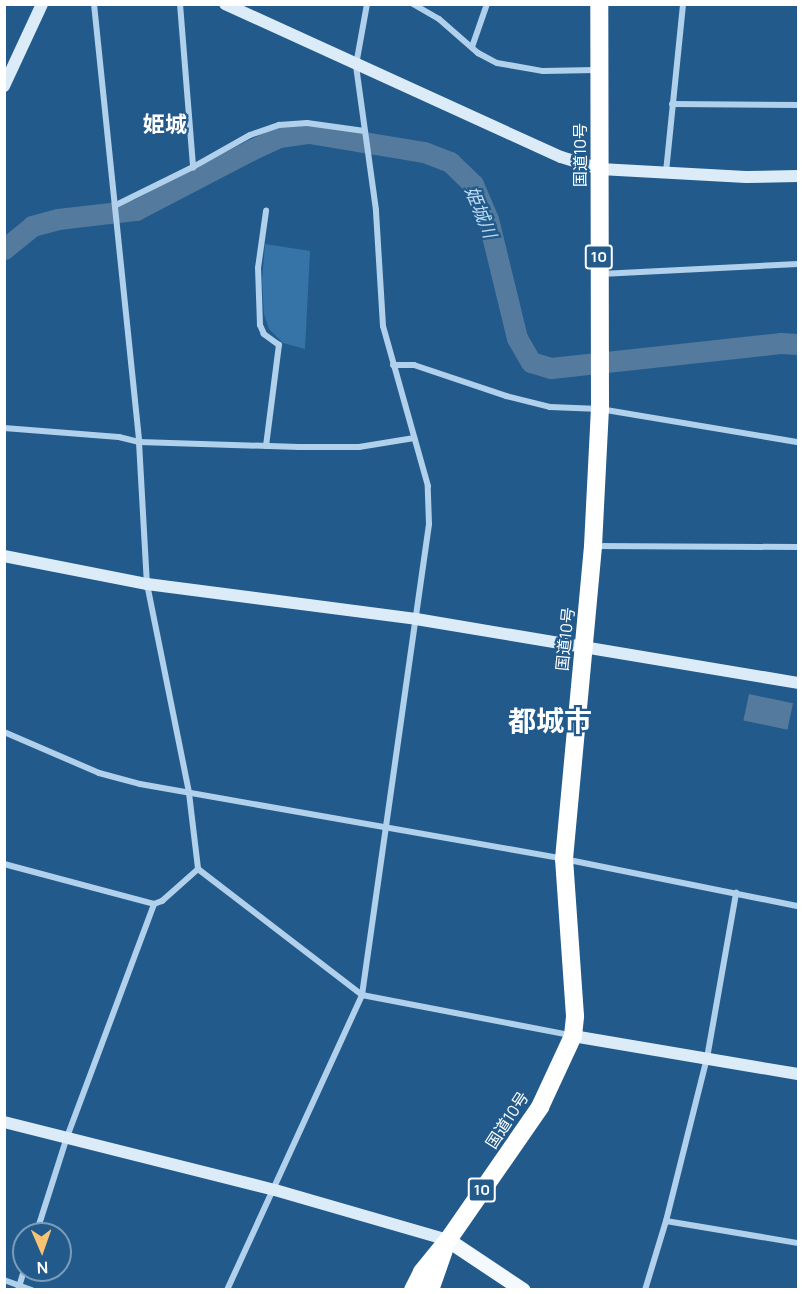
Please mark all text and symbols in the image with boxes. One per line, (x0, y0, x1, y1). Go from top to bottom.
district label: 姫城 (143, 112, 187, 138)
street label: 国道10号 (570, 123, 590, 187)
water label: 姫城川 (461, 183, 501, 241)
road number: 10 (584, 245, 614, 269)
street label: 国道10号 (552, 606, 578, 672)
district label: 都城市 (508, 703, 592, 737)
street label: 国道10号 (482, 1088, 532, 1152)
road number: 10 (467, 1178, 497, 1202)
north arrow (12, 1222, 72, 1282)
text: N (36, 1257, 49, 1279)

